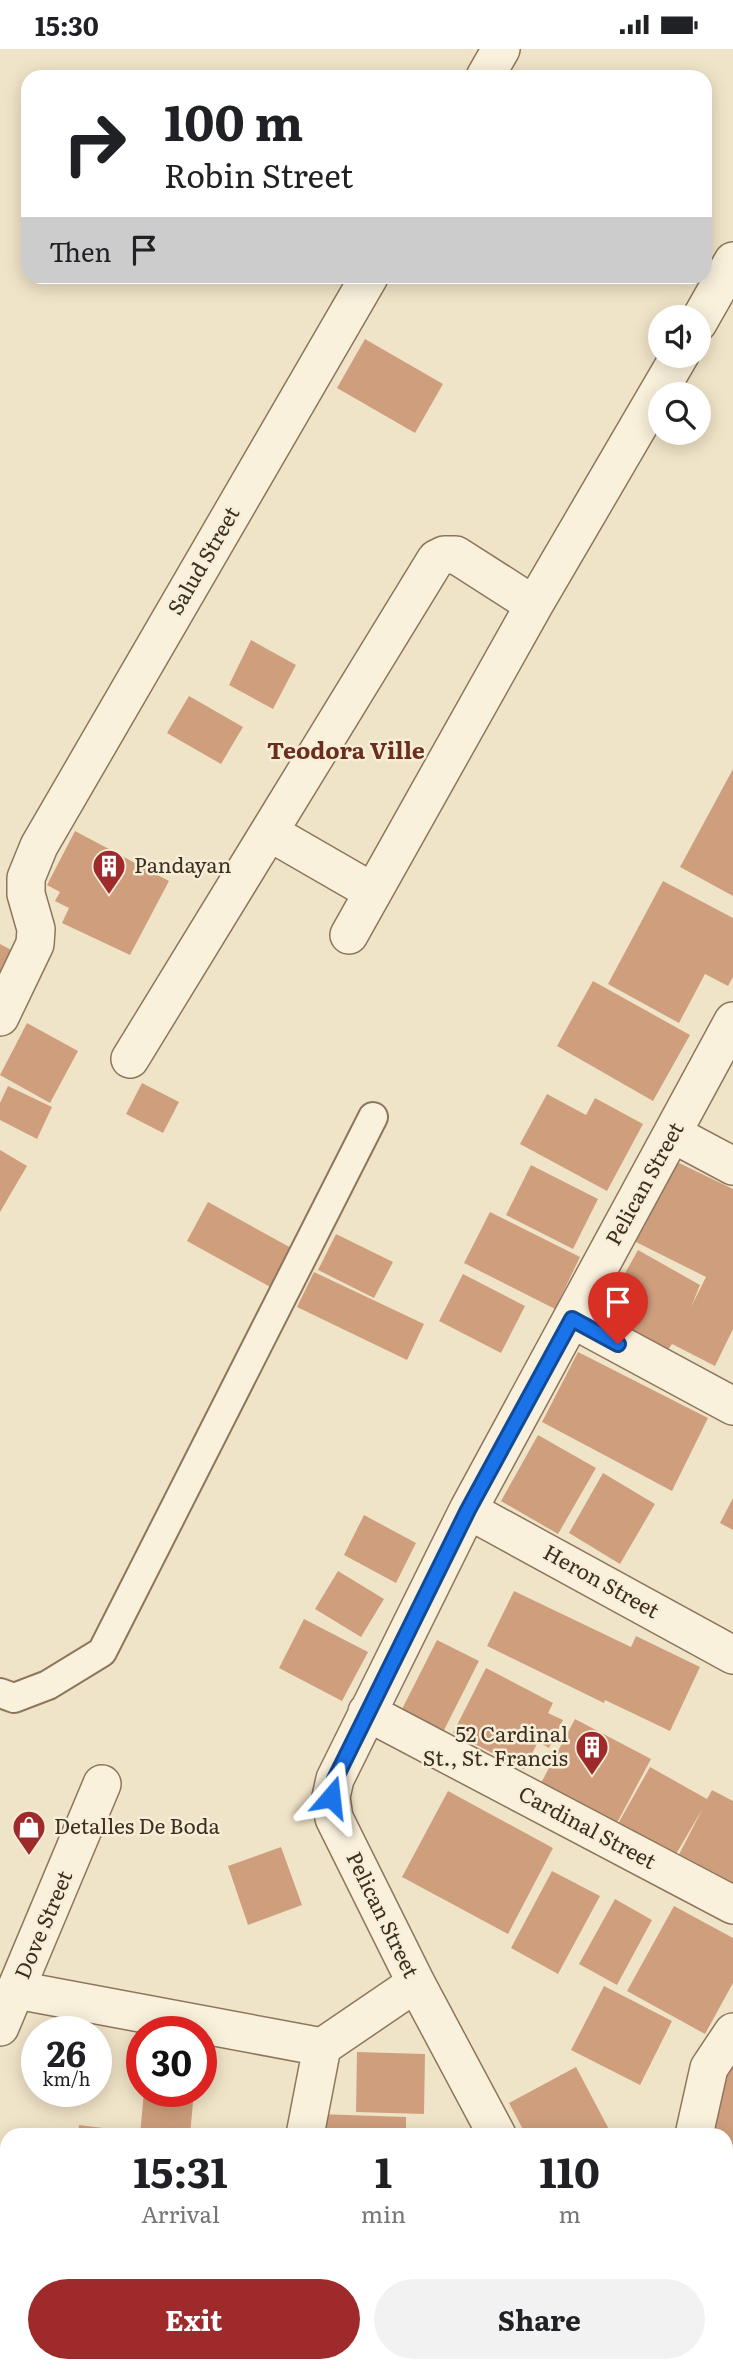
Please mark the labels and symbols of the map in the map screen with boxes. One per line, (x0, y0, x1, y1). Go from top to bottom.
street label: Salud Street (158, 499, 246, 620)
district label: Teodora Ville (267, 732, 425, 766)
building icon: Pandayan (90, 847, 128, 896)
place label: Pandayan (134, 848, 231, 879)
street label: Pelican Street (596, 1115, 690, 1250)
pin (588, 1272, 648, 1344)
street label: Heron Street (539, 1535, 666, 1625)
place label: 52 Cardinal St., St. Francis (423, 1717, 568, 1772)
building icon: 52 Cardinal St., St. Francis (573, 1728, 611, 1777)
position arrow (294, 1760, 368, 1834)
street label: Cardinal Street (514, 1777, 663, 1875)
shop icon: Detalles De Boda (10, 1808, 48, 1857)
place label: Detalles De Boda (54, 1809, 221, 1840)
street label: Pelican Street (340, 1846, 428, 1983)
street label: Dove Street (5, 1865, 79, 1983)
speed limit sign: 30 (126, 2016, 217, 2107)

